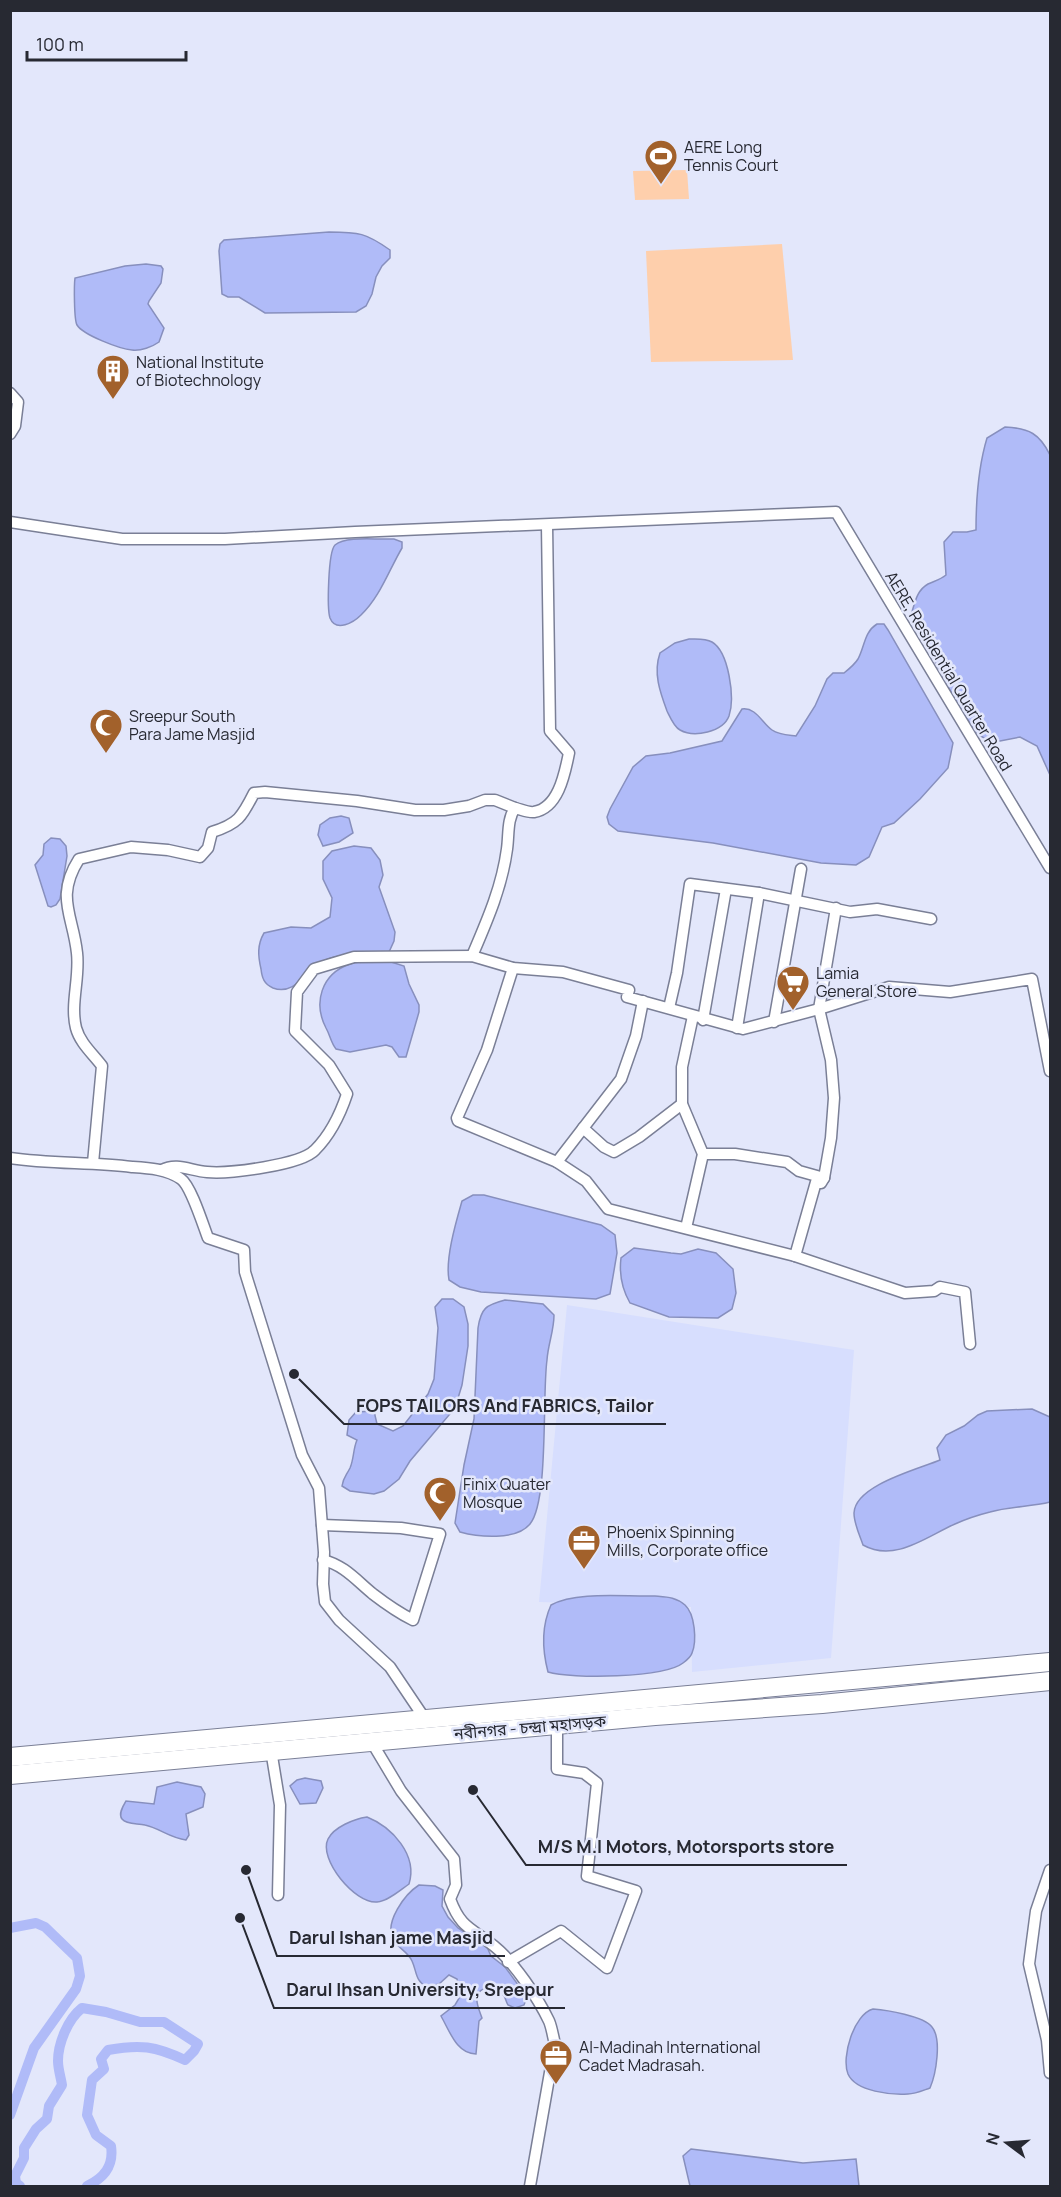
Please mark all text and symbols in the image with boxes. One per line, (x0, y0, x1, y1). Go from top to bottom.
scale bar (27, 24, 186, 62)
text: 100 m (36, 32, 84, 56)
place label: AERE Long Tennis Court (684, 136, 778, 176)
sports icon: AERE Long Tennis Court (643, 138, 679, 185)
place label: National Institute of Biotechnology (136, 351, 264, 391)
building icon: National Institute of Biotechnology (95, 353, 131, 400)
street label: AERE, Residential Quarter Road (880, 567, 1018, 775)
place label: Sreepur South Para Jame Masjid (129, 705, 255, 745)
mosque icon: Sreepur South Para Jame Masjid (88, 707, 124, 754)
place label: Lamia General Store (816, 962, 917, 1002)
supermarket icon: Lamia General Store (775, 964, 811, 1011)
callout: FOPS TAILORS And FABRICS, Tailor (344, 1388, 666, 1424)
text: FOPS TAILORS And FABRICS, Tailor (356, 1393, 654, 1417)
place label: Finix Quater Mosque (463, 1473, 551, 1513)
mosque icon: Finix Quater Mosque (422, 1475, 458, 1522)
place label: Phoenix Spinning Mills, Corporate office (607, 1521, 768, 1561)
office icon: Phoenix Spinning Mills, Corporate office (566, 1523, 602, 1570)
street label: নবীনগর - চন্দ্রা মহাসড়ক (452, 1709, 608, 1745)
callout: M/S M.I Motors, Motorsports store (526, 1829, 847, 1865)
text: M/S M.I Motors, Motorsports store (538, 1834, 835, 1858)
callout: Darul Ishan jame Masjid (277, 1920, 505, 1956)
text: Darul Ishan jame Masjid (289, 1925, 493, 1949)
callout: Darul Ihsan University, Sreepur (274, 1972, 565, 2008)
text: Darul Ihsan University, Sreepur (286, 1977, 554, 2001)
place label: Al-Madinah International Cadet Madrasah. (579, 2036, 761, 2076)
office icon: Al-Madinah International Cadet Madrasah. (538, 2038, 574, 2085)
north arrow (977, 2113, 1037, 2173)
text: N (980, 2130, 1005, 2147)

